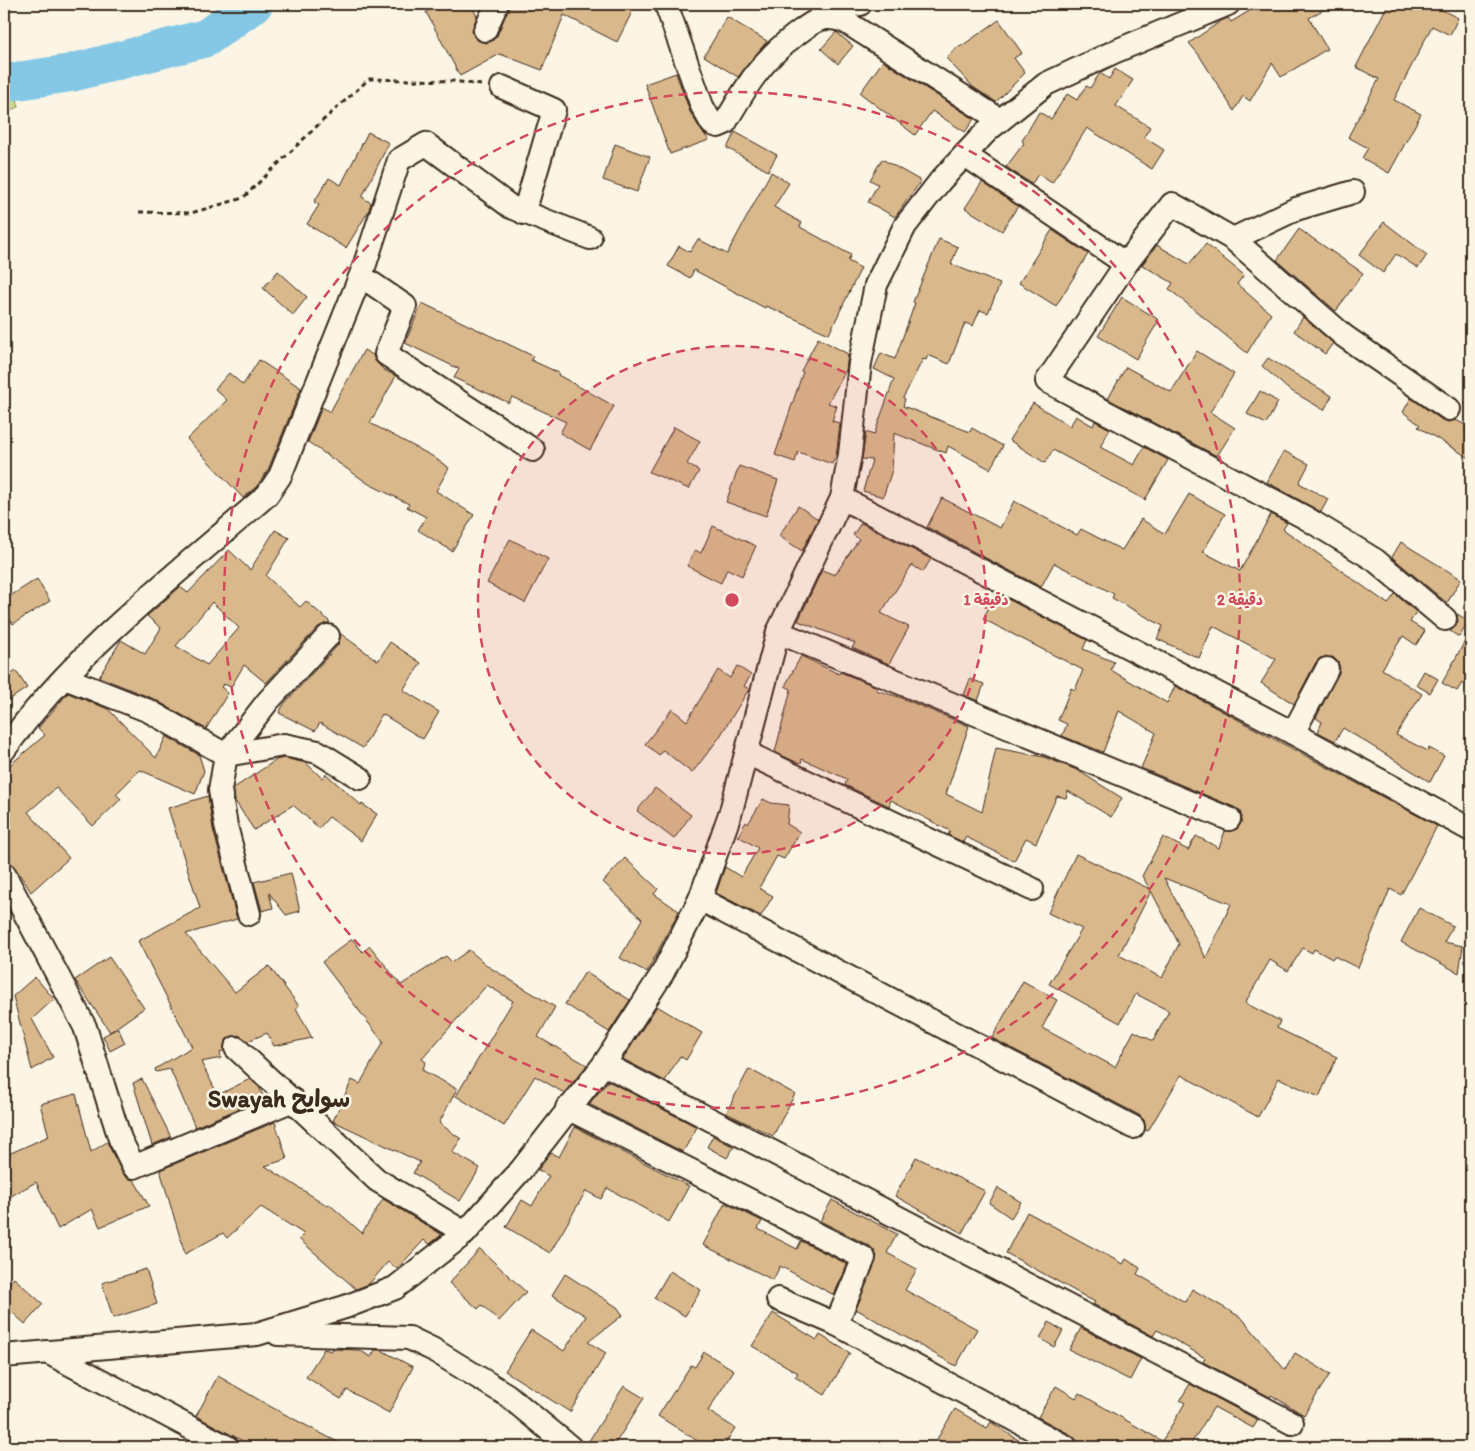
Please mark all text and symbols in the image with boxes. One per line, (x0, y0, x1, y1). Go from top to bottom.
centre of rings (723, 591, 741, 609)
text: 1 دقيقة (964, 591, 1009, 609)
text: 2 دقيقة (1217, 591, 1263, 609)
district label: Swayah سوايح (208, 1084, 350, 1114)

